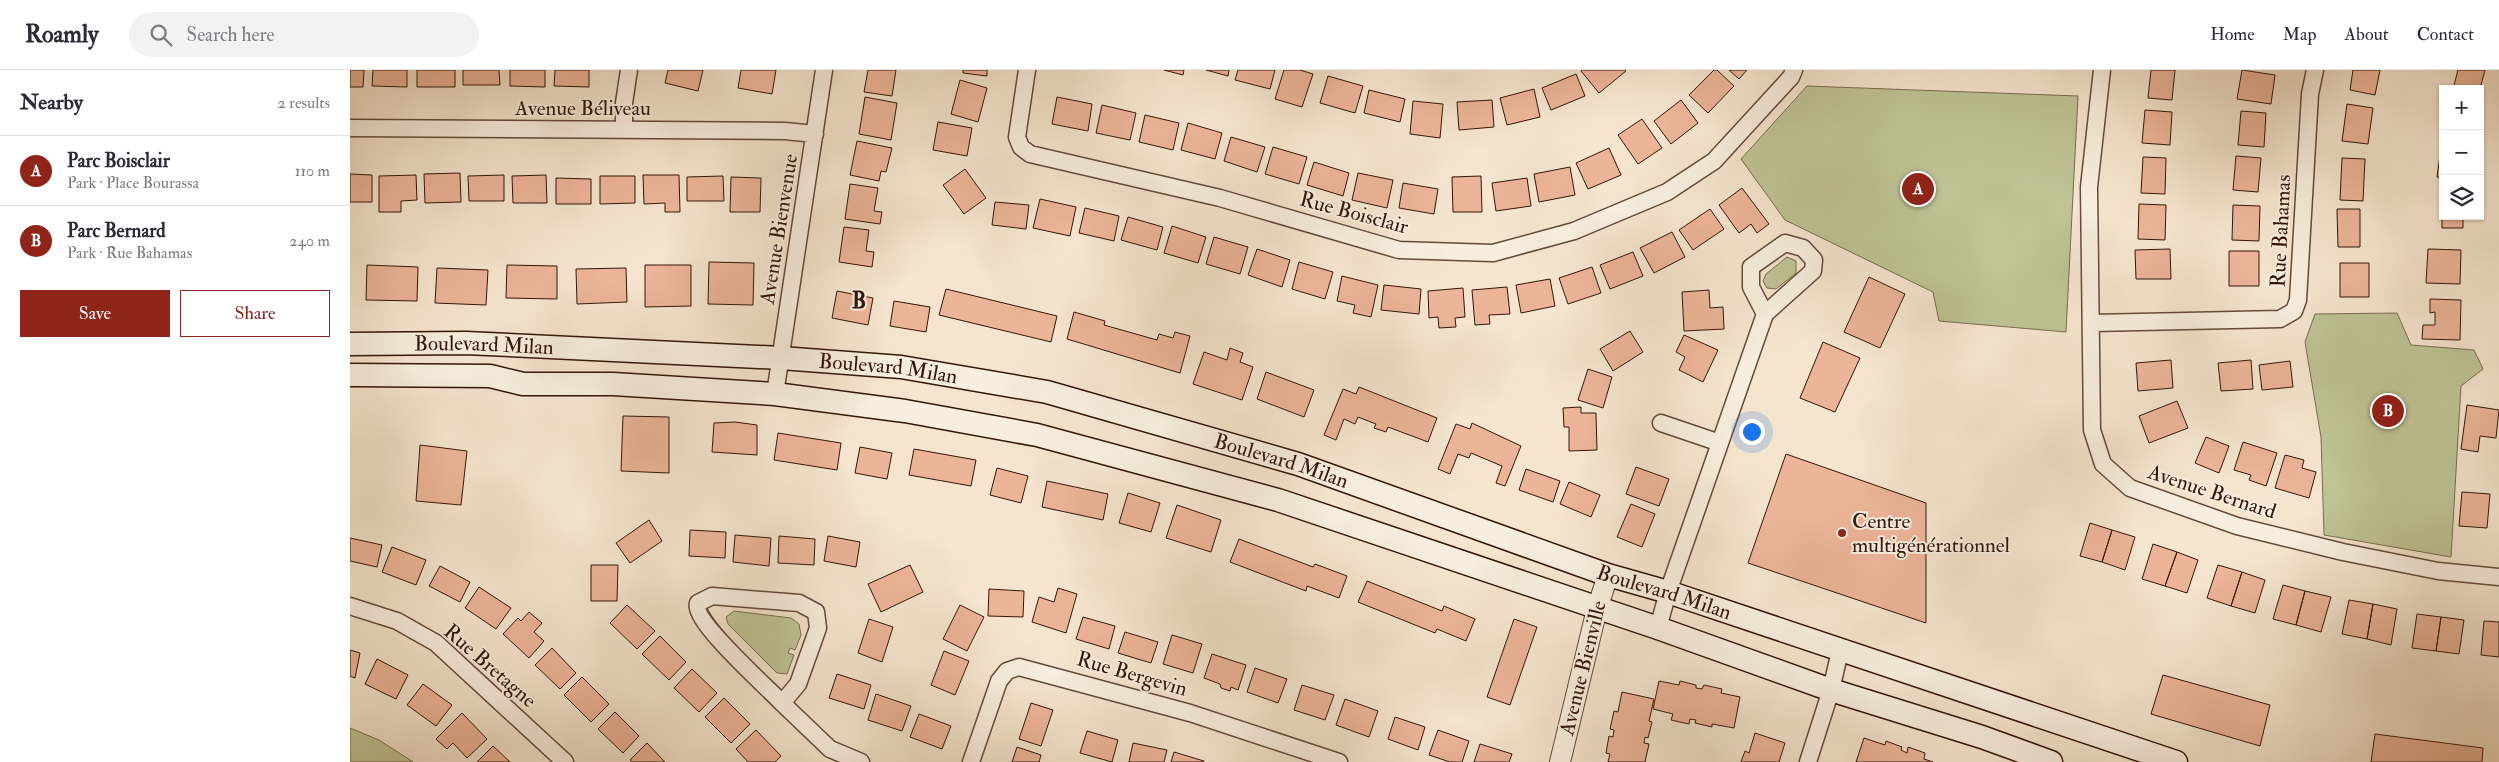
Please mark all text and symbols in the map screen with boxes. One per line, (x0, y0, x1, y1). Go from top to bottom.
search box (129, 12, 479, 57)
text: Roamly (25, 19, 99, 50)
icon: search (147, 21, 175, 49)
text: Search here (187, 23, 274, 47)
text: Home (2210, 23, 2255, 46)
text: Map (2283, 23, 2317, 46)
text: About (2345, 23, 2389, 46)
text: Contact (2417, 23, 2474, 46)
map controls (2439, 85, 2484, 220)
button: + (2439, 85, 2484, 130)
text: Nearby (20, 89, 83, 116)
text: 2 results (277, 93, 330, 113)
street label: Avenue Béliveau (514, 95, 651, 122)
button: − (2439, 130, 2484, 175)
text: Parc Boisclair (67, 149, 170, 173)
street label: Avenue Bienvenue (754, 152, 804, 307)
text: A (31, 161, 41, 181)
text: 110 m (295, 161, 330, 181)
pin: A (1902, 170, 1934, 208)
text: Park · Place Bourassa (67, 173, 199, 193)
street label: Rue Bahamas (2265, 174, 2297, 288)
button: layers (2439, 175, 2484, 220)
street label: Rue Boisclair (1297, 186, 1411, 240)
text: Parc Bernard (67, 219, 166, 243)
text: B (31, 231, 41, 251)
text: 240 m (289, 231, 330, 251)
text: Park · Rue Bahamas (67, 243, 192, 263)
district label: B (852, 287, 866, 315)
button: Save (20, 290, 170, 337)
button: Share (180, 290, 330, 337)
street label: Boulevard Milan (414, 329, 555, 361)
street label: Boulevard Milan (818, 347, 960, 390)
pin: B (2372, 392, 2404, 430)
your location (1739, 419, 1765, 445)
street label: Boulevard Milan (1211, 427, 1353, 495)
street label: Avenue Bernard (2144, 458, 2280, 526)
place label: Centre multigénérationnel (1852, 508, 2011, 559)
marker: Centre multigénérationnel (1836, 527, 1848, 539)
street label: Boulevard Milan (1593, 559, 1735, 626)
street label: Avenue Bienville (1553, 598, 1613, 739)
street label: Rue Bretagne (438, 618, 542, 714)
street label: Rue Bergevin (1074, 645, 1191, 703)

